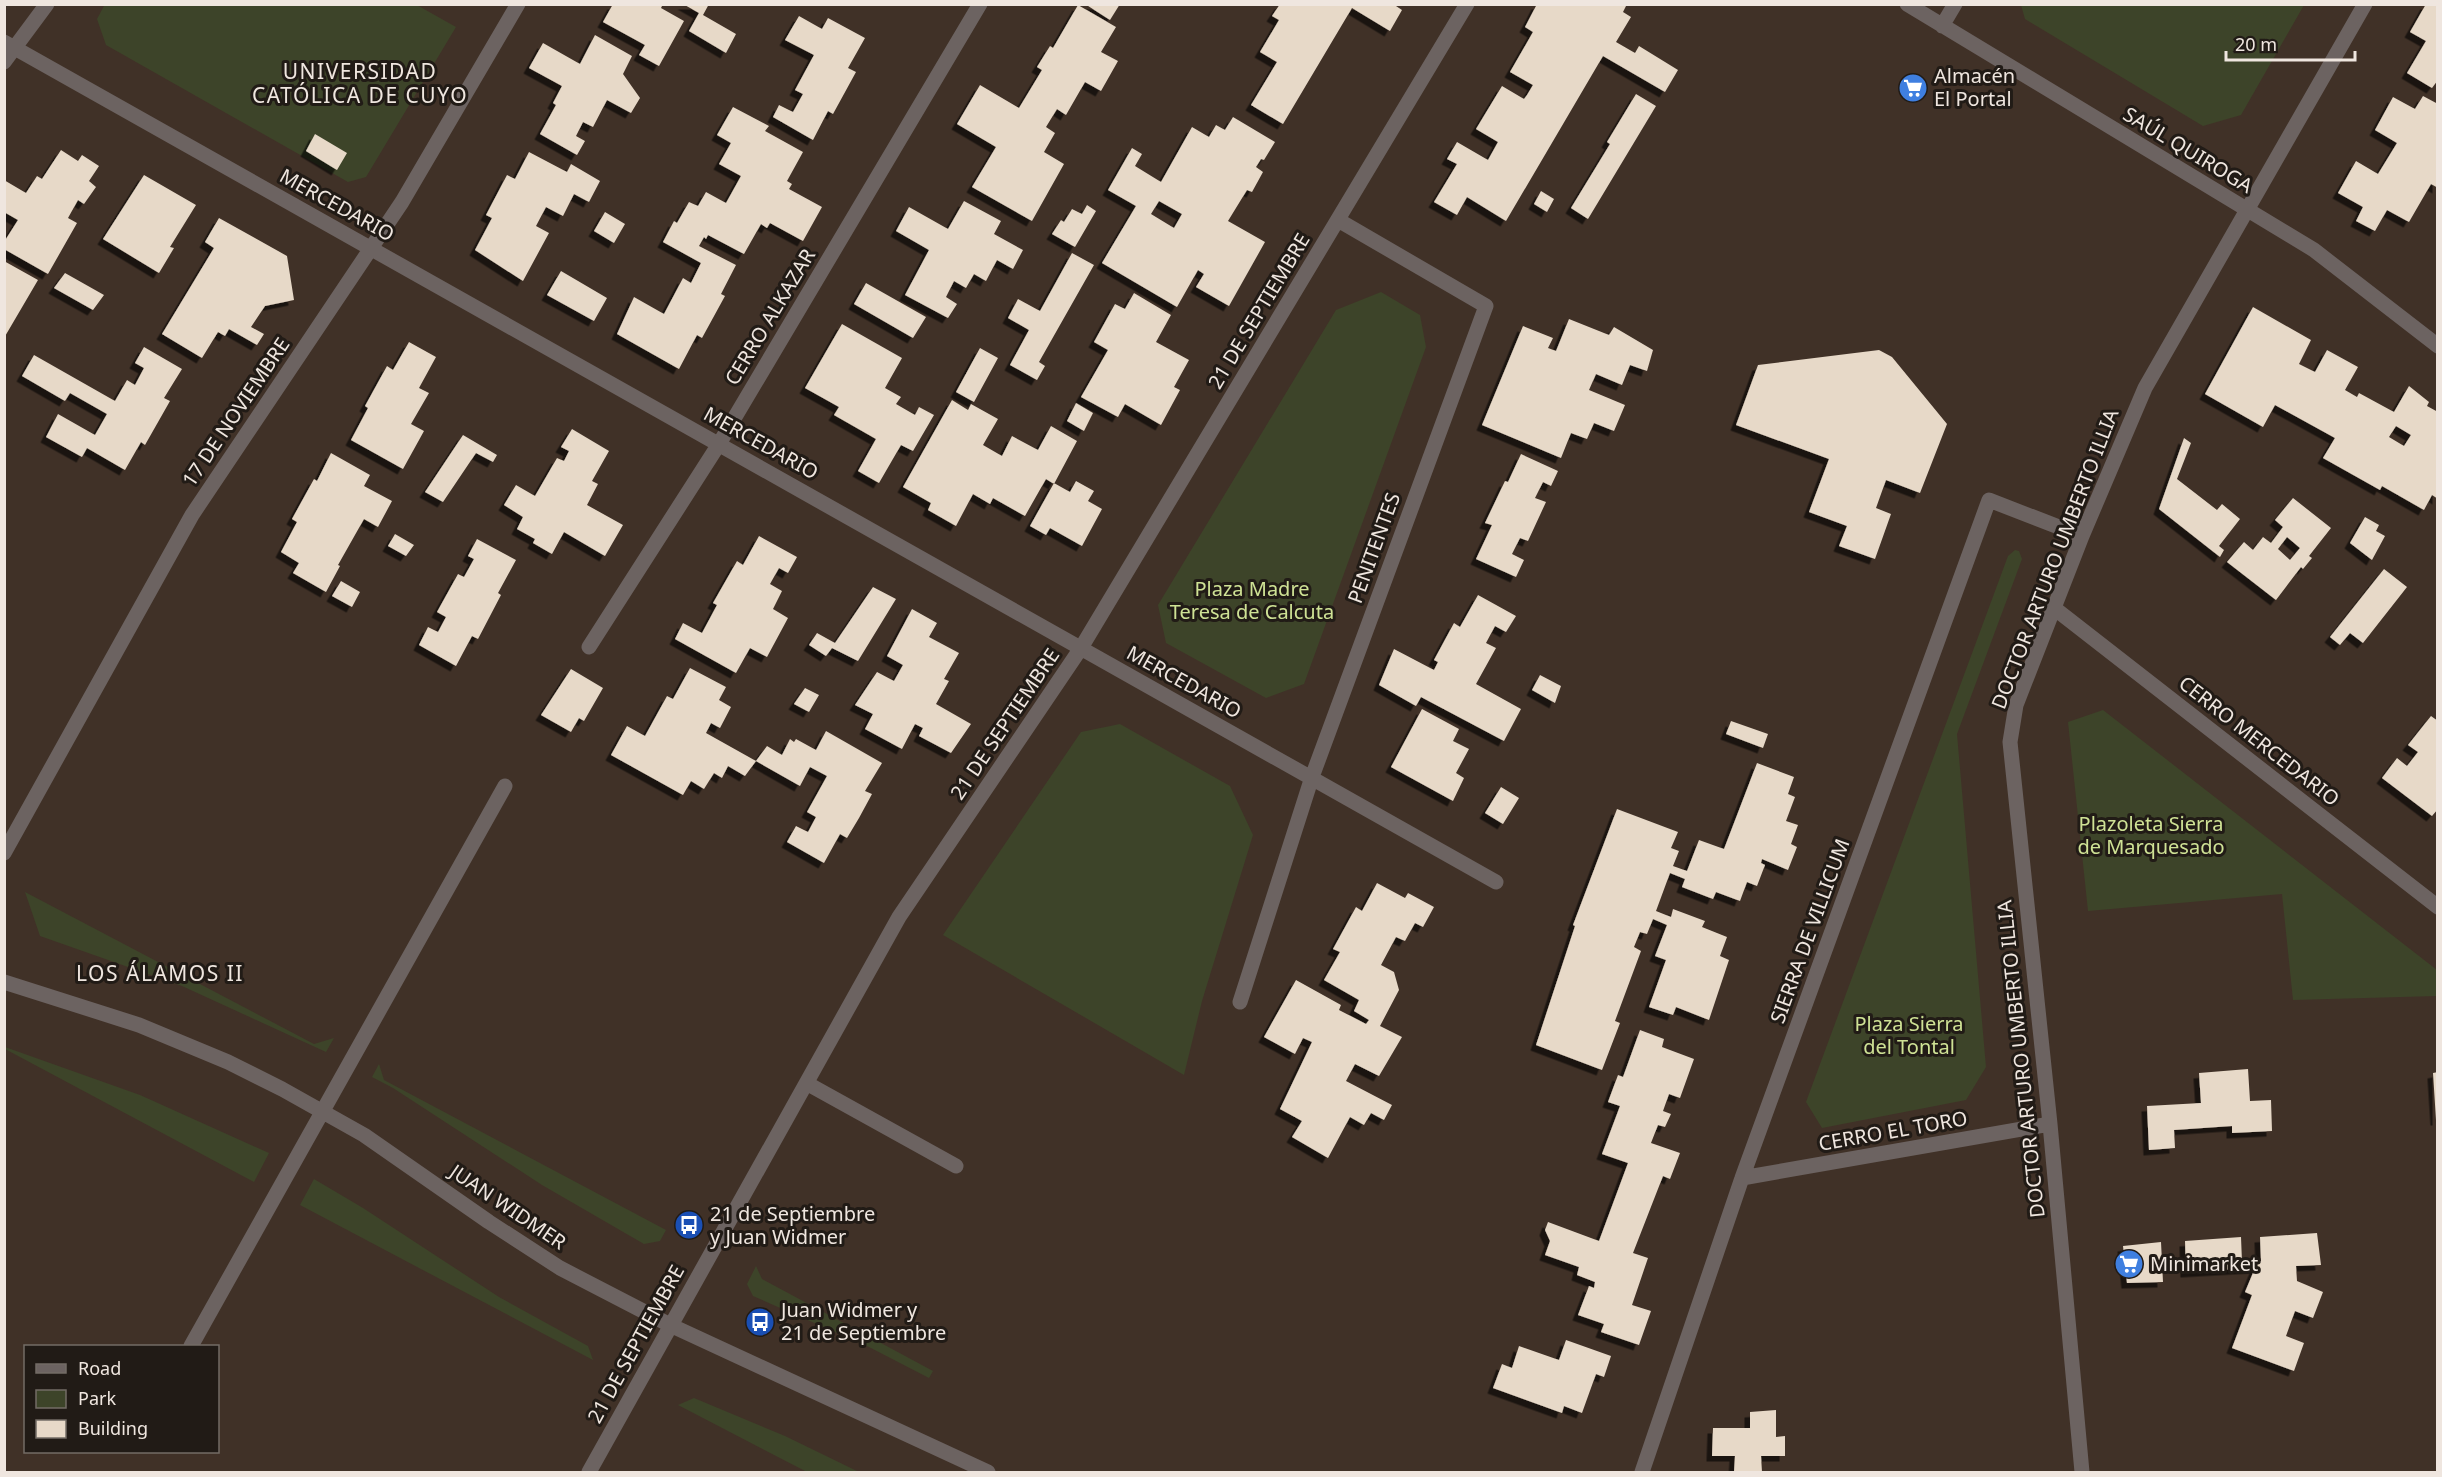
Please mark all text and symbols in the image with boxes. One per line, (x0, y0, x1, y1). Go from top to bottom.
scale bar (2226, 24, 2355, 62)
text: 20 m (2235, 32, 2277, 56)
district label: UNIVERSIDAD CATÓLICA DE CUYO (252, 57, 468, 109)
place label: Almacén El Portal (1934, 62, 2015, 112)
supermarket icon: Almacén El Portal (1897, 72, 1929, 104)
street label: SAÚL QUIROGA (2119, 100, 2258, 199)
street label: MERCEDARIO (275, 162, 399, 247)
street label: 21 DE SEPTIEMBRE (1201, 228, 1316, 394)
street label: CERRO ALKAZAR (718, 243, 821, 390)
street label: 17 DE NOVIEMBRE (176, 332, 295, 491)
street label: MERCEDARIO (699, 400, 823, 485)
street label: DOCTOR ARTURO UMBERTO ILLIA (1985, 405, 2124, 713)
street label: PENITENTES (1341, 489, 1406, 607)
park label: Plaza Madre Teresa de Calcuta (1170, 575, 1334, 625)
street label: MERCEDARIO (1122, 639, 1246, 724)
street label: 21 DE SEPTIEMBRE (944, 643, 1065, 805)
street label: CERRO MERCEDARIO (2173, 669, 2345, 812)
park label: Plazoleta Sierra de Marquesado (2077, 810, 2225, 860)
street label: SIERRA DE VILLICUM (1764, 835, 1855, 1027)
street label: DOCTOR ARTURO UMBERTO ILLIA (1990, 899, 2051, 1219)
district label: LOS ÁLAMOS II (76, 959, 244, 987)
park label: Plaza Sierra del Tontal (1854, 1010, 1964, 1060)
street label: CERRO EL TORO (1816, 1104, 1969, 1157)
street label: JUAN WIDMER (443, 1157, 572, 1256)
place label: 21 de Septiembre y Juan Widmer (710, 1200, 875, 1250)
bus stop icon: 21 de Septiembre y Juan Widmer (673, 1209, 705, 1241)
supermarket icon: Minimarket (2113, 1248, 2145, 1280)
place label: Minimarket (2150, 1250, 2258, 1277)
street label: 21 DE SEPTIEMBRE (581, 1260, 690, 1428)
place label: Juan Widmer y 21 de Septiembre (779, 1296, 946, 1346)
bus stop icon: Juan Widmer y 21 de Septiembre (744, 1306, 776, 1338)
legend (24, 1345, 219, 1453)
text: Road (78, 1356, 121, 1380)
text: Park (78, 1386, 116, 1410)
text: Building (78, 1416, 148, 1440)

